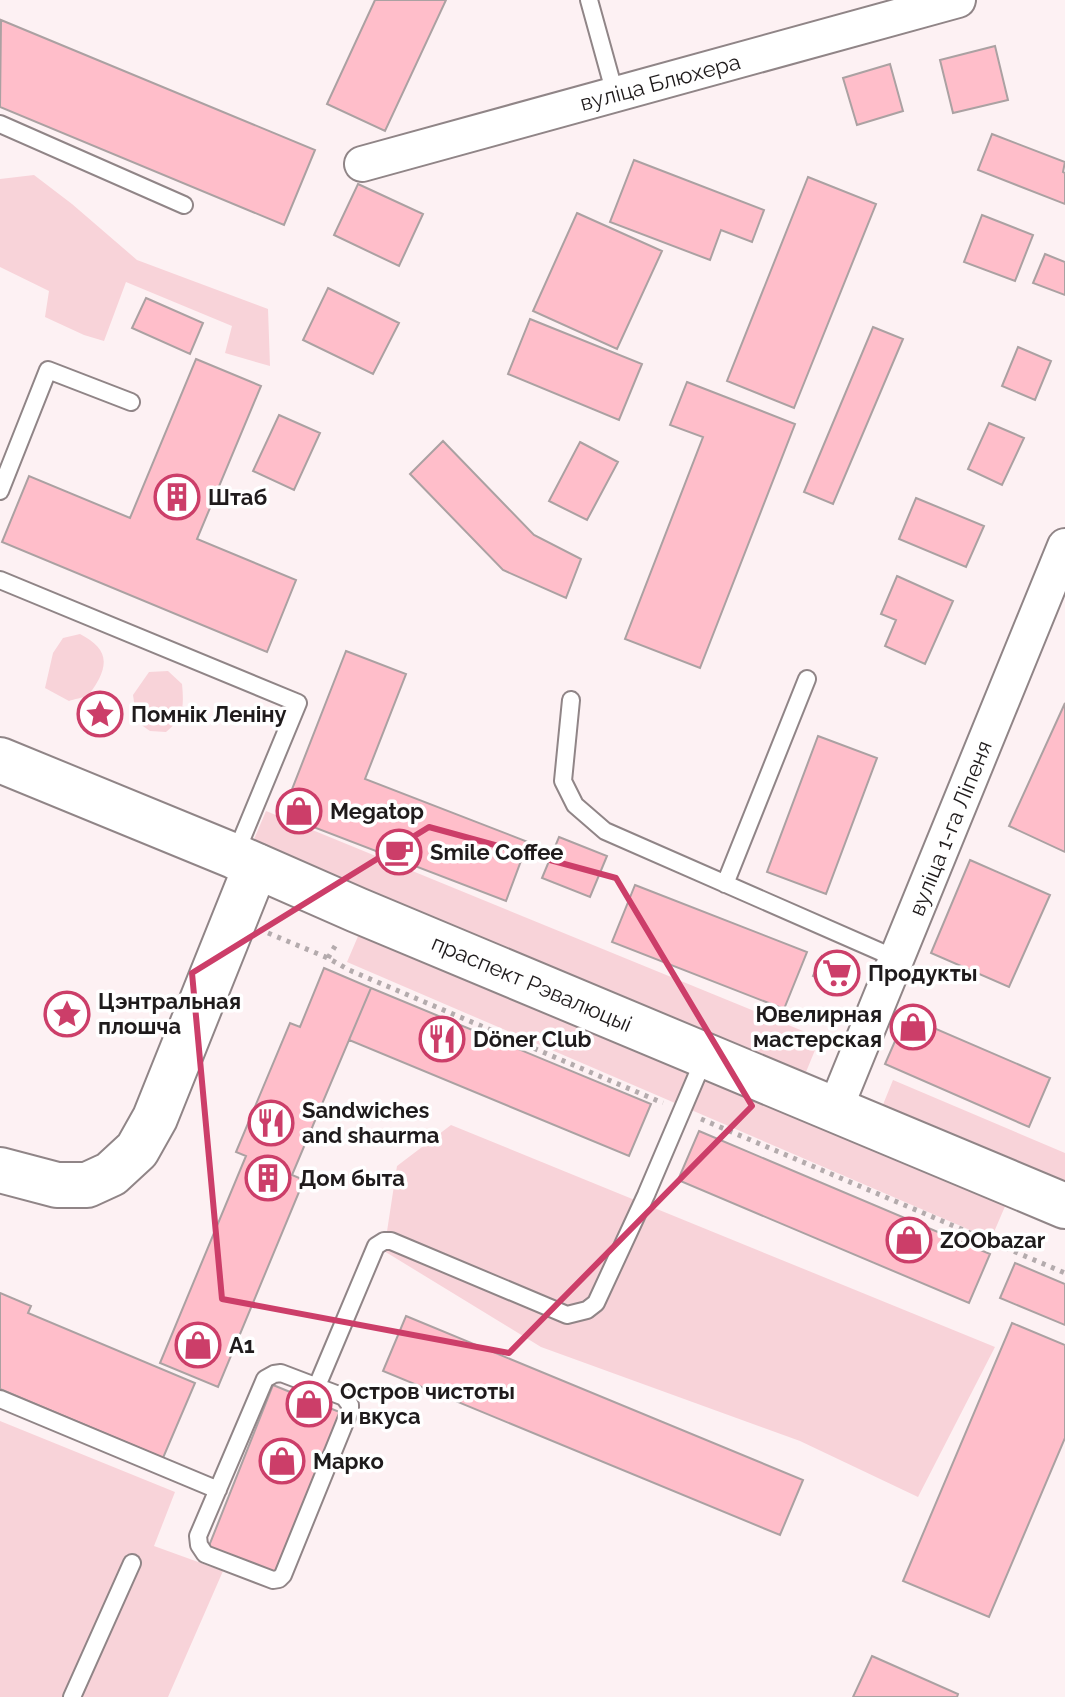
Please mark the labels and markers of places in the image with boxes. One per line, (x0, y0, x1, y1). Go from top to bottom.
building icon: Штаб (153, 473, 201, 521)
place label: Штаб (208, 484, 267, 510)
place icon: Помнік Леніну (76, 690, 124, 738)
place label: Помнік Леніну (131, 701, 287, 727)
shop icon: Megatop (275, 787, 323, 835)
place label: Megatop (330, 798, 424, 824)
cafe icon: Smile Coffee (375, 828, 423, 876)
place label: Smile Coffee (430, 839, 564, 865)
supermarket icon: Продукты (813, 949, 861, 997)
place label: Продукты (868, 960, 977, 986)
place label: Цэнтральная плошча (98, 988, 241, 1039)
place icon: Цэнтральная плошча (43, 990, 91, 1038)
place label: Ювелирная мастерская (753, 1001, 882, 1052)
shop icon: Ювелирная мастерская (889, 1003, 937, 1051)
restaurant icon: Döner Club (418, 1015, 466, 1063)
place label: Döner Club (473, 1026, 592, 1052)
place label: Sandwiches and shaurma (302, 1097, 439, 1148)
restaurant icon: Sandwiches and shaurma (247, 1099, 295, 1147)
building icon: Дом быта (244, 1154, 292, 1202)
place label: Дом быта (299, 1165, 405, 1191)
shop icon: ZOObazar (885, 1216, 933, 1264)
place label: ZOObazar (940, 1227, 1046, 1253)
shop icon: A1 (174, 1321, 222, 1369)
place label: A1 (229, 1332, 255, 1358)
place label: Остров чистоты и вкуса (340, 1378, 515, 1429)
shop icon: Остров чистоты и вкуса (285, 1380, 333, 1428)
shop icon: Марко (258, 1437, 306, 1485)
place label: Марко (313, 1448, 384, 1474)

